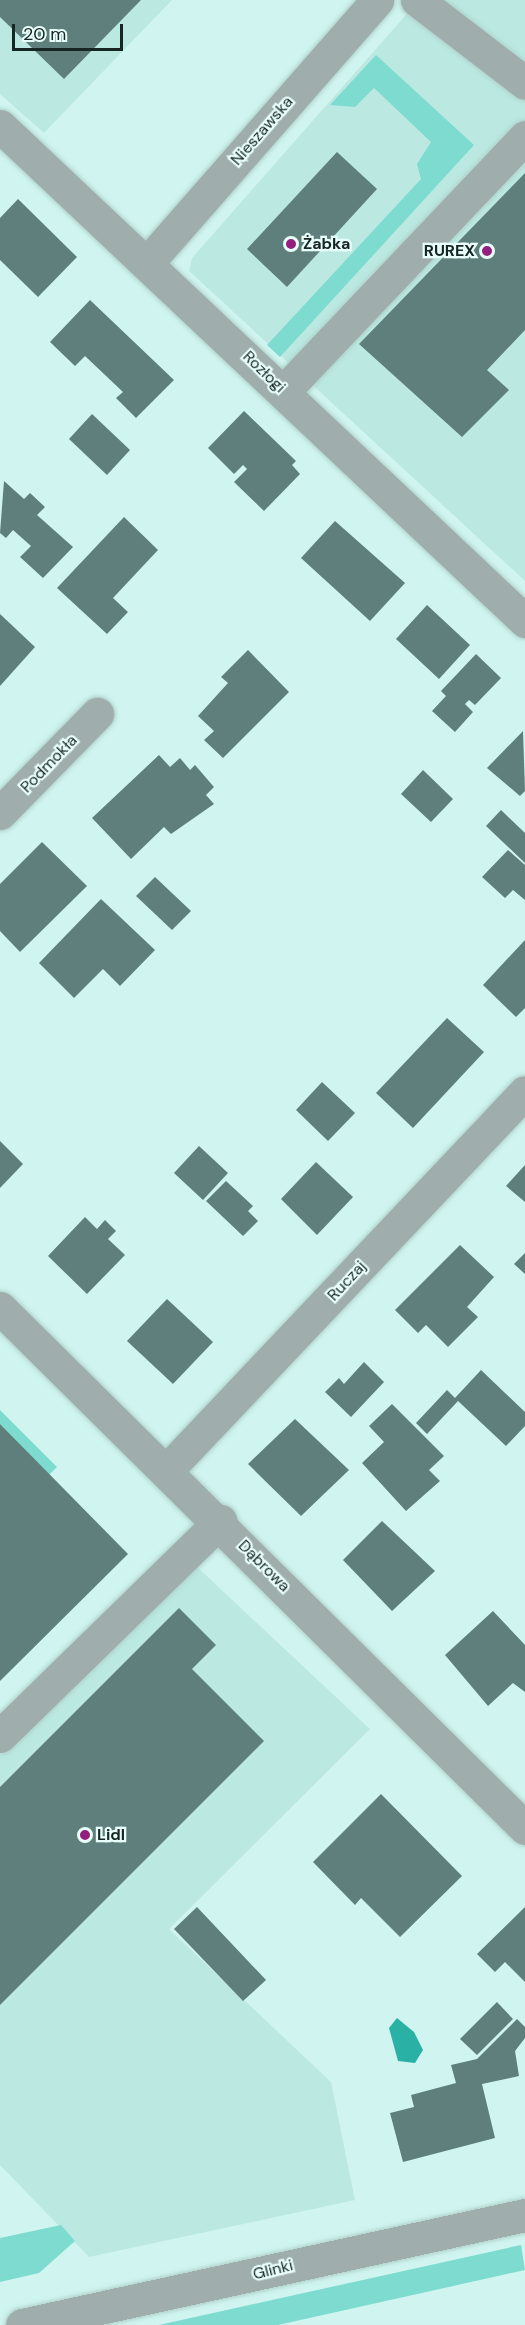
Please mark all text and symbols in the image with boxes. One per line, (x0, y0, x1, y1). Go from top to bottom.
scale bar (15, 12, 126, 50)
text: 20 m (23, 22, 66, 46)
street label: Nieszawska (227, 93, 297, 169)
place label: Żabka (303, 234, 350, 254)
marker: Żabka (284, 237, 298, 251)
place label: RUREX (424, 241, 475, 261)
marker: RUREX (480, 244, 494, 258)
street label: Rozłogi (239, 347, 289, 397)
street label: Podmokła (17, 731, 81, 797)
street label: Ruczaj (324, 1257, 370, 1305)
street label: Dąbrowa (234, 1536, 294, 1596)
place label: Lidl (97, 1825, 125, 1845)
marker: Lidl (78, 1828, 92, 1842)
street label: Glinki (251, 2256, 295, 2284)

